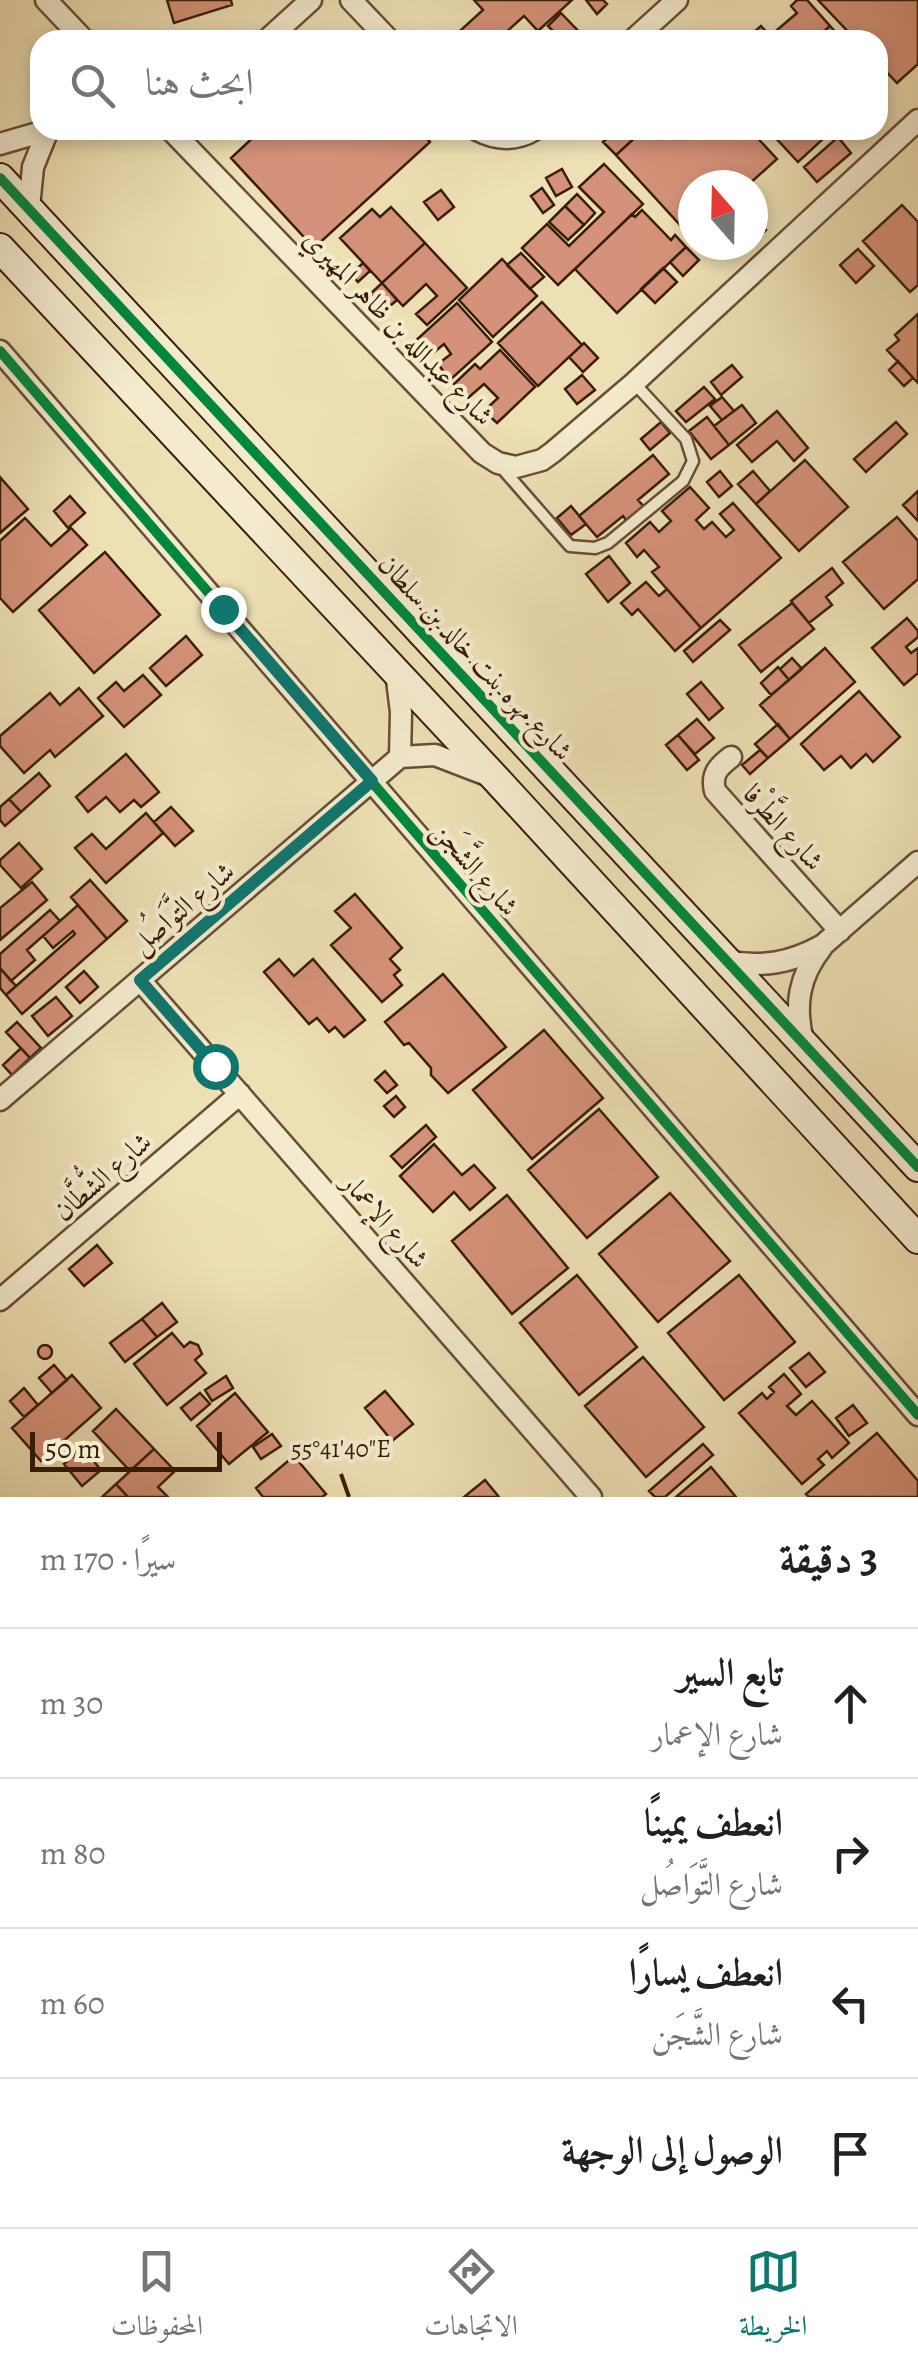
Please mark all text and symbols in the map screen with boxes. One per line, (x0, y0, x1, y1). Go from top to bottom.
search box (30, 30, 888, 140)
text: ابحث هنا (145, 56, 254, 108)
icon: search (65, 58, 120, 113)
north arrow (678, 170, 768, 260)
street label: شارع عبدالله بن ظاهر المهيري (291, 221, 502, 437)
street label: شارع مهره بنت خالد بن سلطان (366, 546, 581, 772)
route end (201, 587, 247, 633)
street label: شارع الطَّرْفا (731, 772, 836, 882)
street label: شارع الشَّجَن (420, 809, 532, 927)
street label: شارع التَّوَاصُل (119, 849, 245, 966)
route start (193, 1044, 239, 1090)
street label: شارع الشُّطَّان (40, 1117, 163, 1233)
street label: شارع الإعمار (328, 1162, 437, 1279)
scale bar (30, 1427, 222, 1472)
text: 50 m (45, 1430, 101, 1468)
text: 55°41'40"E (291, 1432, 391, 1466)
text: 3 دقيقة (779, 1529, 878, 1586)
text: سيرًا · 170 m (40, 1537, 176, 1581)
text: تابع السير (677, 1646, 783, 1698)
icon: ahead (823, 1676, 878, 1731)
text: 30 m (40, 1681, 103, 1725)
text: شارع الإعمار (651, 1712, 783, 1756)
text: انعطف يمينًا (644, 1796, 783, 1848)
icon: right (823, 1826, 878, 1881)
text: 80 m (40, 1831, 106, 1875)
text: شارع التَّوَاصُل (640, 1862, 783, 1906)
text: انعطف يسارًا (629, 1946, 783, 1998)
icon: left (823, 1976, 878, 2031)
text: 60 m (40, 1981, 105, 2025)
text: شارع الشَّجَن (651, 2012, 783, 2056)
text: الوصول إلى الوجهة (562, 2124, 783, 2176)
icon: arrive (823, 2126, 878, 2181)
tab: المحفوظات (111, 2244, 203, 2353)
tab: الاتجاهات (424, 2244, 518, 2353)
tab: الخريطة (739, 2244, 807, 2353)

